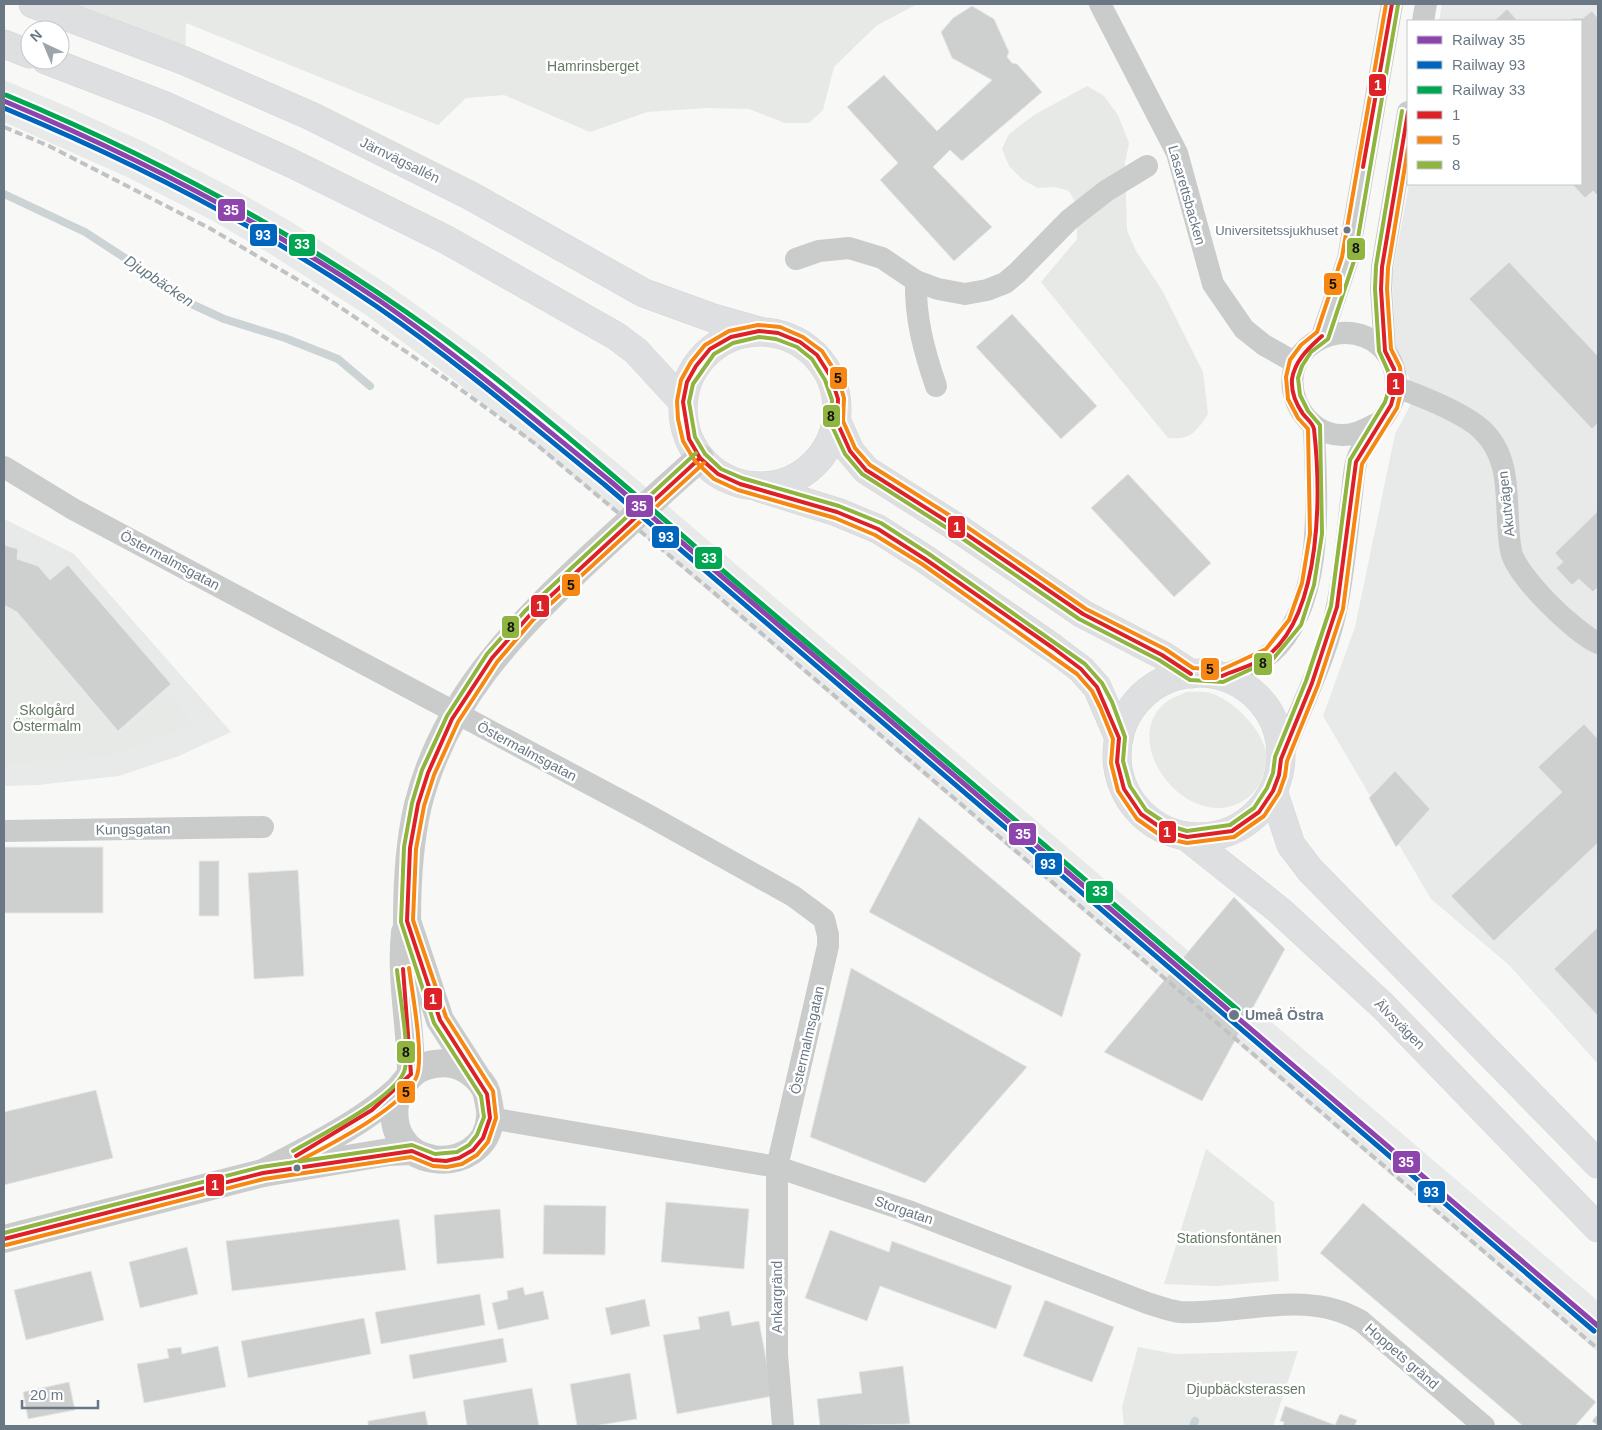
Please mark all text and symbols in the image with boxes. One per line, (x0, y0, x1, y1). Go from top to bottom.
north arrow (20, 20, 70, 70)
legend (1407, 20, 1582, 185)
text: N (27, 26, 45, 45)
text: Railway 35 (1452, 31, 1525, 48)
text: Railway 93 (1452, 56, 1525, 73)
park label: Hamrinsberget (547, 58, 639, 74)
line badge: 1 (1368, 73, 1387, 97)
text: 1 (1374, 77, 1382, 93)
text: Railway 33 (1452, 81, 1525, 98)
text: 1 (1452, 106, 1460, 123)
text: 5 (1452, 131, 1460, 148)
street label: Järnvägsallén (358, 134, 442, 186)
street label: Lasarettsbacken (1165, 143, 1209, 247)
text: 8 (1452, 156, 1460, 173)
line badge: 35 (217, 198, 246, 222)
text: 35 (223, 202, 239, 218)
line badge: 93 (249, 223, 278, 247)
place label: Universitetssjukhuset (1215, 223, 1338, 238)
marker: Universitetssjukhuset (1342, 225, 1352, 235)
text: 93 (255, 227, 271, 243)
line badge: 33 (288, 233, 316, 257)
text: 33 (294, 236, 310, 252)
line badge: 8 (1346, 237, 1366, 261)
text: 8 (1352, 240, 1360, 256)
water label: Djupbäcken (122, 251, 197, 310)
line badge: 5 (1323, 272, 1343, 296)
text: 5 (1329, 276, 1337, 292)
line badge: 5 (829, 366, 848, 390)
text: 5 (834, 370, 842, 386)
line badge: 1 (1386, 372, 1405, 396)
text: 1 (1392, 376, 1400, 392)
line badge: 8 (822, 404, 841, 428)
text: 8 (827, 408, 835, 424)
street label: Akutvägen (1495, 470, 1517, 538)
line badge: 35 (625, 494, 654, 518)
text: 35 (631, 498, 647, 514)
line badge: 1 (947, 515, 966, 539)
text: 1 (953, 519, 961, 535)
line badge: 93 (651, 525, 680, 549)
street label: Östermalmsgatan (117, 526, 223, 593)
text: 93 (658, 529, 674, 545)
line badge: 33 (694, 546, 723, 570)
text: 33 (701, 550, 717, 566)
line badge: 5 (561, 573, 581, 597)
text: 5 (567, 577, 575, 593)
line badge: 1 (530, 594, 550, 618)
text: 1 (536, 598, 544, 614)
line badge: 8 (501, 615, 520, 639)
text: 8 (507, 619, 515, 635)
line badge: 8 (1253, 652, 1273, 676)
text: 8 (1259, 655, 1267, 671)
line badge: 5 (1200, 657, 1220, 681)
text: 5 (1206, 661, 1214, 677)
park label: Skolgård Östermalm (13, 702, 81, 734)
street label: Östermalmsgatan (474, 717, 580, 784)
street label: Kungsgatan (95, 820, 171, 838)
line badge: 1 (1158, 820, 1177, 844)
line badge: 35 (1008, 822, 1037, 846)
text: 1 (1163, 824, 1171, 840)
text: 35 (1015, 826, 1031, 842)
line badge: 93 (1034, 852, 1063, 876)
text: 93 (1040, 856, 1056, 872)
line badge: 33 (1085, 880, 1114, 904)
text: 33 (1092, 883, 1108, 899)
street label: Östermalmsgatan (786, 984, 827, 1096)
line badge: 1 (423, 987, 443, 1011)
text: 1 (429, 991, 437, 1007)
street label: Älvsvägen (1372, 996, 1428, 1052)
place label: Umeå Östra (1245, 1007, 1324, 1023)
marker: Umeå Östra (1227, 1008, 1241, 1022)
line badge: 8 (396, 1040, 416, 1064)
text: 8 (402, 1044, 410, 1060)
line badge: 5 (396, 1080, 416, 1104)
text: 5 (402, 1084, 410, 1100)
line badge: 35 (1392, 1150, 1421, 1174)
text: 35 (1398, 1154, 1414, 1170)
unlabelled marker (292, 1163, 302, 1173)
line badge: 1 (205, 1173, 225, 1197)
text: 1 (211, 1177, 219, 1193)
line badge: 93 (1417, 1180, 1446, 1204)
text: 93 (1423, 1184, 1439, 1200)
street label: Storgatan (873, 1193, 935, 1227)
park label: Stationsfontänen (1176, 1230, 1282, 1246)
street label: Ankargränd (769, 1261, 785, 1333)
street label: Hoppets gränd (1362, 1320, 1442, 1392)
scale bar (22, 1378, 99, 1410)
park label: Djupbäcksterassen (1186, 1381, 1306, 1397)
text: 20 m (30, 1386, 63, 1403)

